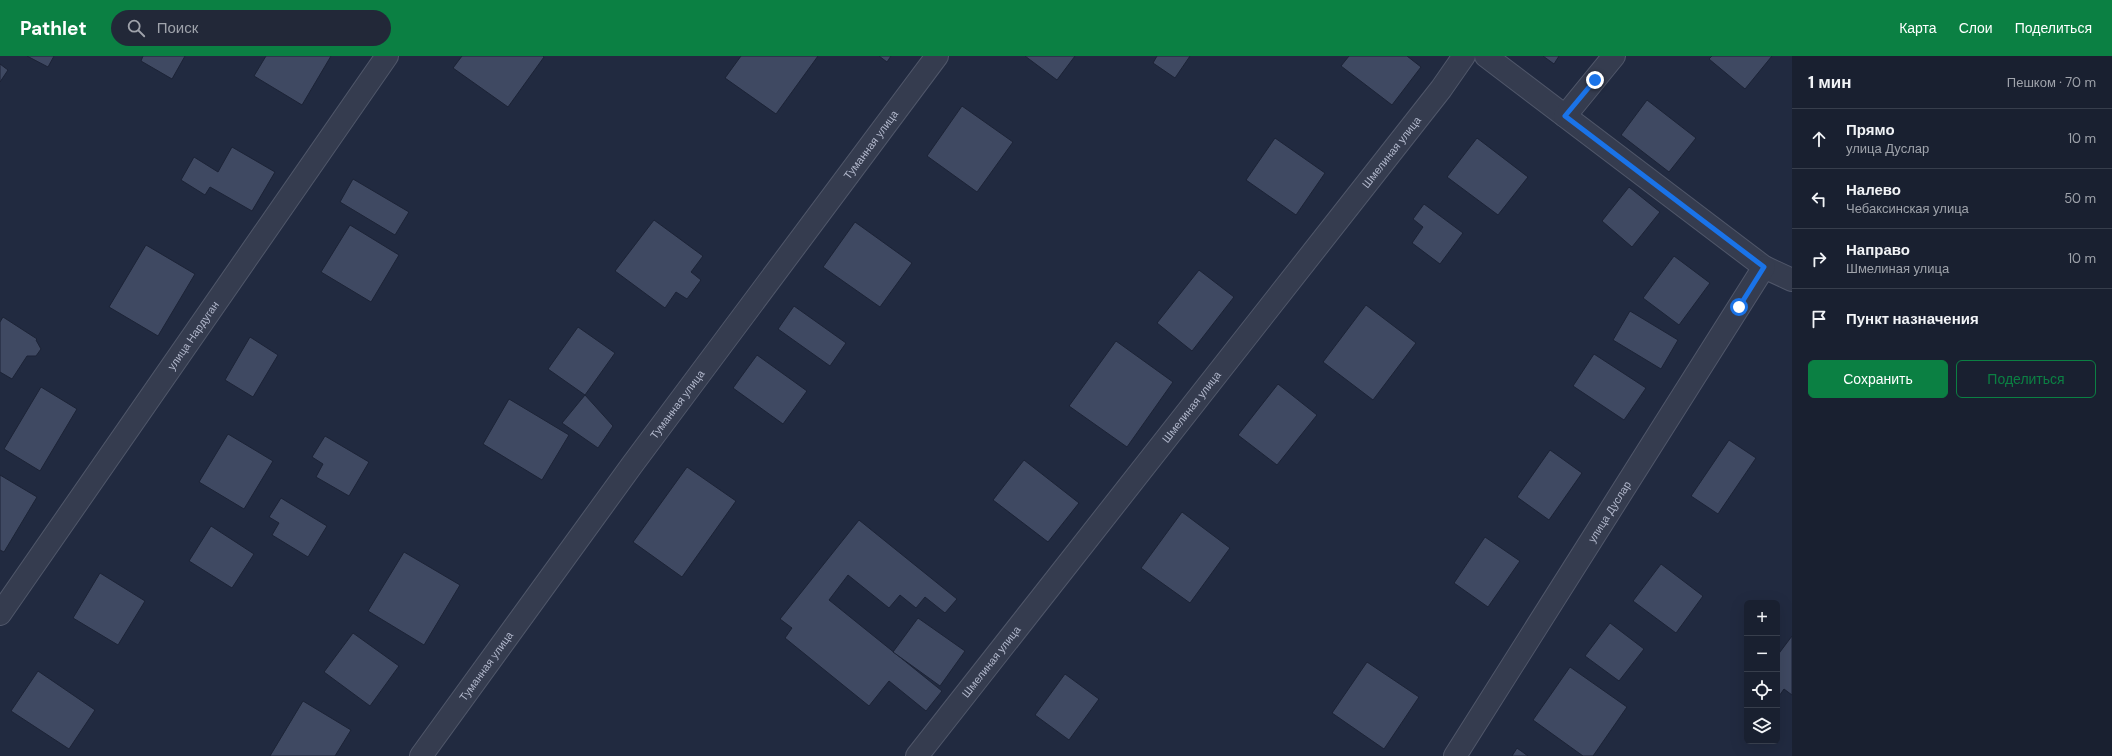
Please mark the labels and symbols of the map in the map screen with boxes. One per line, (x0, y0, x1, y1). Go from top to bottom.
route end (1586, 71, 1604, 89)
street label: Туманная улица (841, 107, 902, 182)
street label: Шмелиная улица (1359, 113, 1424, 191)
street label: улица Нардуган (164, 298, 222, 373)
route start (1730, 298, 1748, 316)
street label: Туманная улица (647, 366, 708, 442)
street label: Шмелиная улица (1159, 367, 1224, 446)
street label: улица Дуслар (1585, 478, 1634, 545)
street label: Шмелиная улица (959, 622, 1024, 700)
street label: Туманная улица (456, 628, 517, 704)

